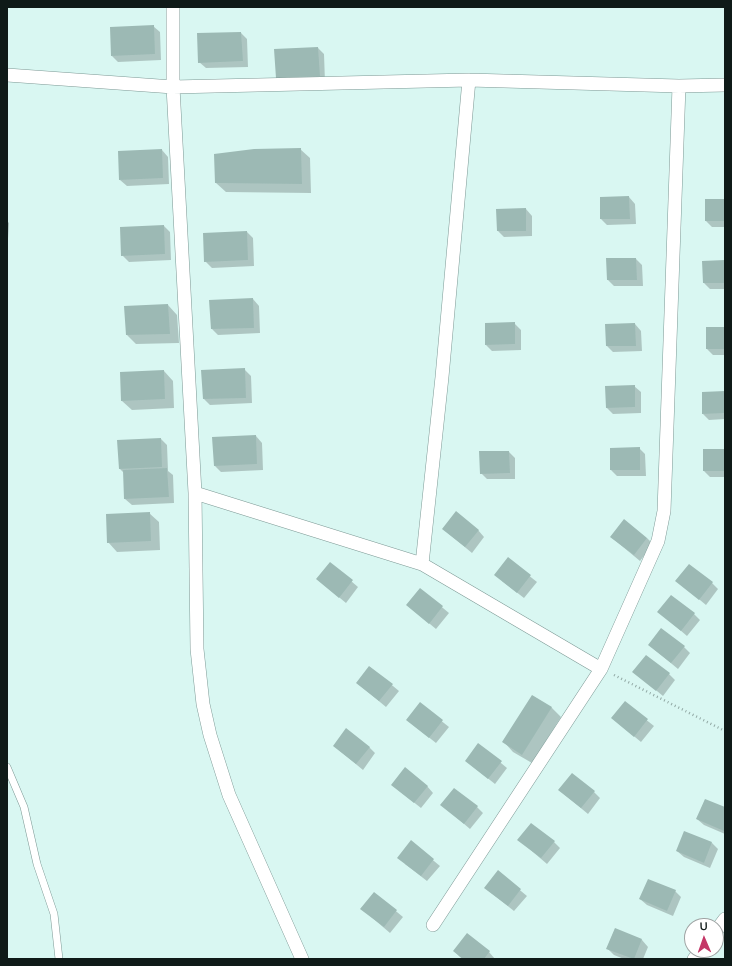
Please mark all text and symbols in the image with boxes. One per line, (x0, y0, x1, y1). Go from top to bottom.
north arrow (684, 918, 724, 958)
text: U (699, 919, 708, 934)

